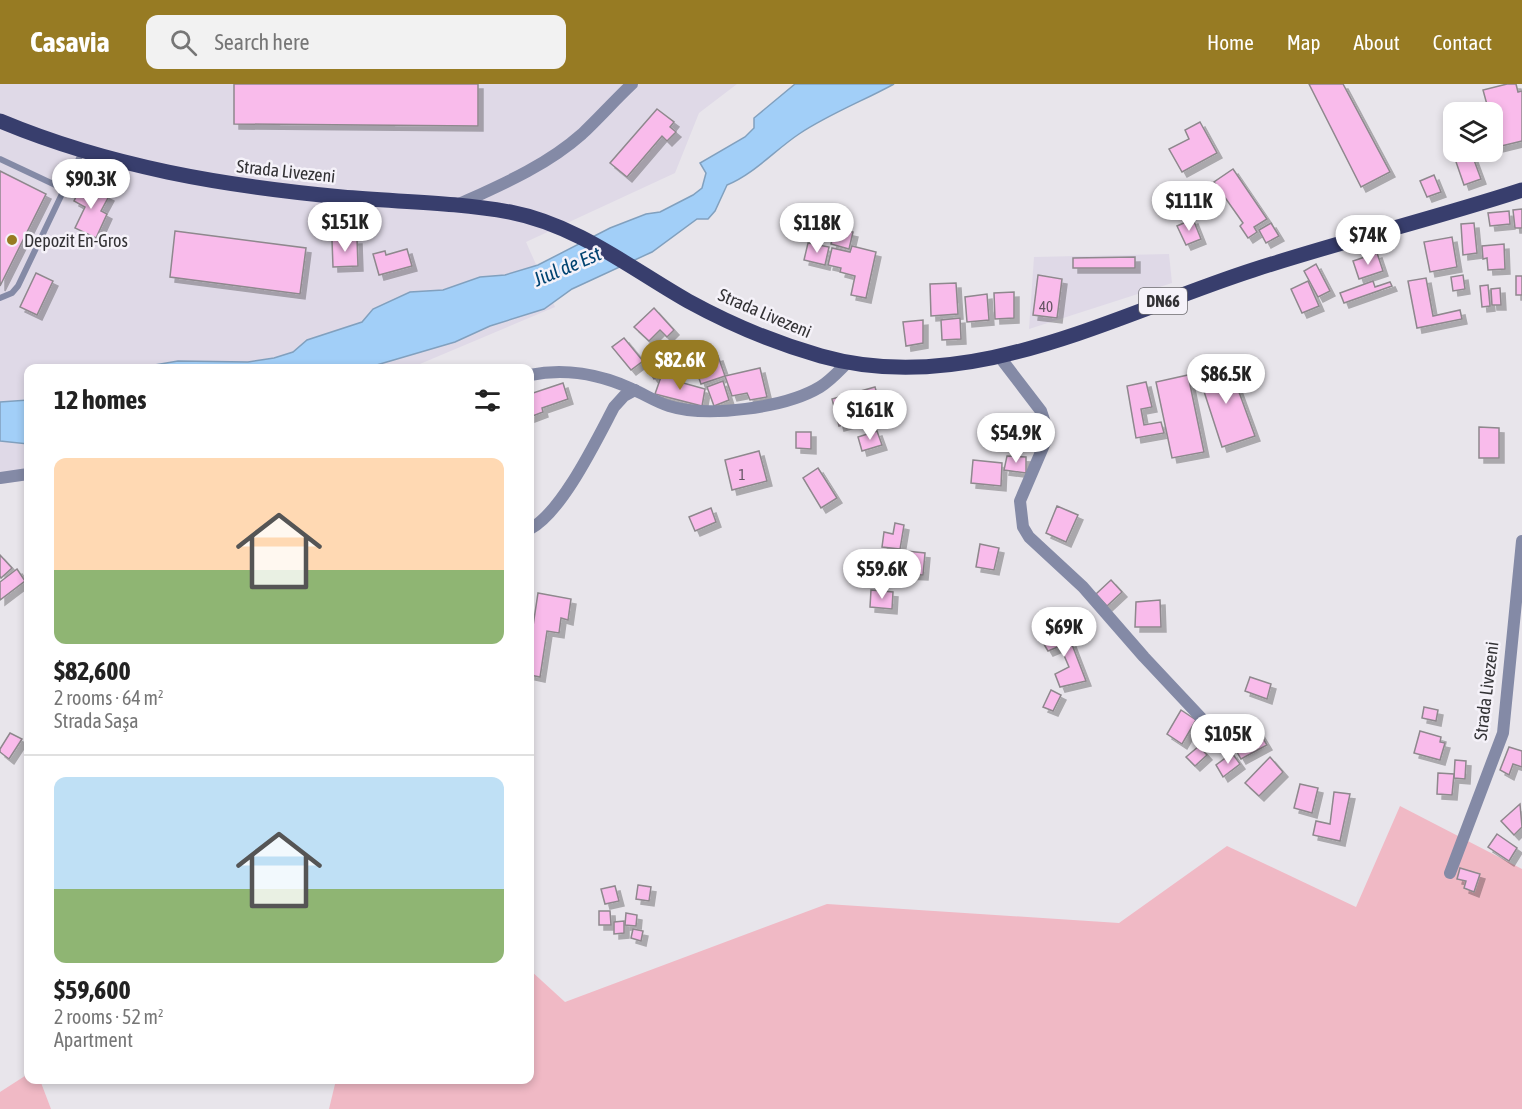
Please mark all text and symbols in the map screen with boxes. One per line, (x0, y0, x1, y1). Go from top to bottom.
search box (146, 15, 566, 69)
text: Casavia (30, 26, 110, 58)
icon: search (167, 26, 200, 59)
text: Search here (215, 29, 309, 55)
text: Home (1207, 30, 1254, 54)
text: Map (1287, 30, 1321, 54)
text: About (1354, 30, 1400, 54)
text: Contact (1433, 30, 1492, 54)
map controls (1443, 102, 1503, 162)
button: layers (1443, 102, 1503, 162)
street label: Strada Livezeni (236, 155, 336, 187)
pin: $90.3K (42, 159, 140, 210)
text: $90.3K (66, 167, 116, 190)
pin: $111K (1147, 181, 1231, 232)
text: $111K (1166, 189, 1212, 212)
pin: $151K (303, 202, 387, 253)
pin: $118K (775, 203, 859, 254)
text: $151K (322, 210, 368, 233)
text: $118K (794, 211, 840, 234)
pin: $74K (1332, 215, 1404, 266)
text: $74K (1350, 223, 1387, 246)
place label: Depozit En-Gros (24, 230, 128, 251)
marker: Depozit En-Gros (5, 233, 19, 247)
water label: Jiul de Est (529, 241, 605, 291)
street label: Strada Livezeni (715, 284, 815, 342)
road number: DN66 (1139, 288, 1187, 314)
house number: 40 (1039, 298, 1053, 315)
pin: $82.6K (631, 340, 729, 391)
text: $82.6K (655, 348, 705, 371)
pin: $86.5K (1177, 354, 1275, 405)
text: $86.5K (1201, 362, 1251, 385)
icon: filters (471, 384, 504, 417)
text: 12 homes (54, 385, 147, 415)
pin: $161K (828, 390, 912, 441)
text: $161K (847, 398, 893, 421)
pin: $54.9K (967, 413, 1065, 464)
text: $54.9K (991, 421, 1041, 444)
house number: 1 (738, 466, 746, 483)
icon: home (225, 497, 333, 605)
pin: $59.6K (833, 549, 931, 600)
text: $59.6K (857, 557, 907, 580)
pin: $69K (1028, 607, 1100, 658)
text: $69K (1046, 615, 1083, 638)
street label: Strada Livezeni (1470, 640, 1502, 742)
text: $82,600 (54, 656, 131, 686)
text: 2 rooms · 64 m² (54, 686, 164, 709)
text: Strada Saşa (54, 709, 139, 732)
pin: $105K (1186, 714, 1270, 765)
text: $105K (1205, 722, 1251, 745)
icon: home (225, 816, 333, 924)
text: $59,600 (54, 975, 131, 1005)
text: 2 rooms · 52 m² (54, 1005, 164, 1028)
text: Apartment (54, 1028, 133, 1051)

